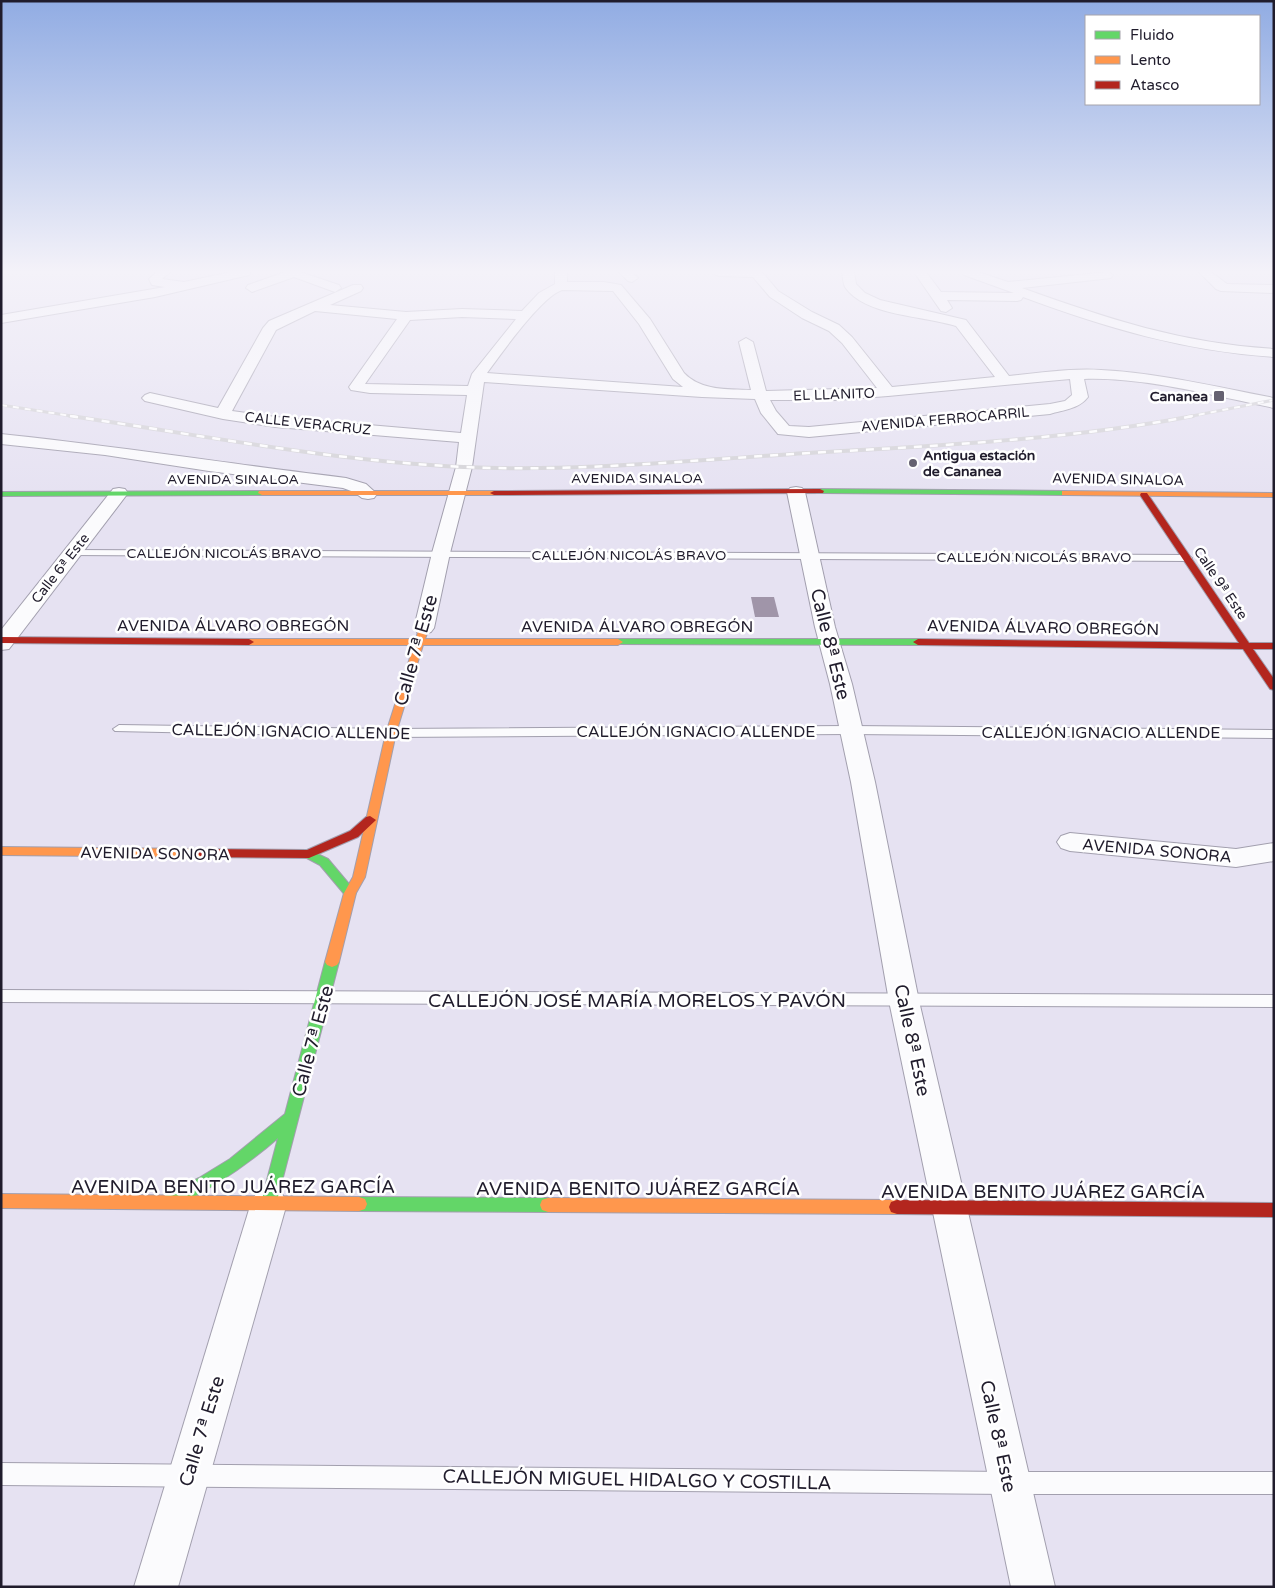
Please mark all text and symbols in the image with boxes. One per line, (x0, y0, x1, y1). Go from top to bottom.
legend (1085, 15, 1260, 105)
text: Fluido (1130, 26, 1174, 44)
text: Lento (1130, 51, 1171, 69)
text: Atasco (1130, 76, 1179, 94)
street label: EL LLANITO (793, 385, 875, 404)
place label: Cananea (1150, 388, 1208, 405)
marker: Cananea (1212, 389, 1226, 403)
street label: AVENIDA FERROCARRIL (860, 404, 1030, 435)
street label: CALLE VERACRUZ (244, 408, 372, 439)
place label: Antigua estación de Cananea (923, 447, 1035, 480)
marker: Antigua estación de Cananea (907, 457, 919, 469)
street label: AVENIDA SINALOA (571, 470, 703, 487)
street label: AVENIDA SINALOA (1052, 470, 1184, 489)
street label: AVENIDA SINALOA (167, 471, 299, 488)
street label: Calle 6ª Este (28, 530, 93, 607)
street label: Calle 9ª Este (1190, 544, 1251, 623)
street label: CALLEJÓN NICOLÁS BRAVO (127, 545, 321, 562)
street label: CALLEJÓN NICOLÁS BRAVO (532, 547, 726, 564)
street label: CALLEJÓN NICOLÁS BRAVO (937, 549, 1131, 566)
street label: Calle 8ª Este (806, 586, 855, 702)
street label: Calle 7ª Este (390, 592, 442, 708)
street label: AVENIDA ÁLVARO OBREGÓN (117, 616, 349, 636)
street label: AVENIDA ÁLVARO OBREGÓN (927, 616, 1159, 640)
street label: AVENIDA ÁLVARO OBREGÓN (521, 617, 753, 637)
street label: CALLEJÓN IGNACIO ALLENDE (171, 720, 411, 744)
street label: CALLEJÓN IGNACIO ALLENDE (577, 722, 815, 742)
street label: CALLEJÓN IGNACIO ALLENDE (982, 723, 1220, 743)
street label: AVENIDA SONORA (1081, 835, 1232, 867)
street label: AVENIDA SONORA (80, 843, 230, 865)
street label: Calle 8ª Este (889, 982, 935, 1098)
street label: Calle 7ª Este (288, 983, 338, 1099)
street label: CALLEJÓN JOSÉ MARÍA MORELOS Y PAVÓN (428, 989, 846, 1012)
street label: AVENIDA BENITO JUÁREZ GARCÍA (71, 1175, 395, 1198)
street label: AVENIDA BENITO JUÁREZ GARCÍA (476, 1177, 800, 1200)
street label: AVENIDA BENITO JUÁREZ GARCÍA (881, 1180, 1205, 1203)
street label: Calle 7ª Este (175, 1373, 229, 1489)
street label: Calle 8ª Este (975, 1378, 1021, 1494)
street label: CALLEJÓN MIGUEL HIDALGO Y COSTILLA (442, 1465, 832, 1494)

